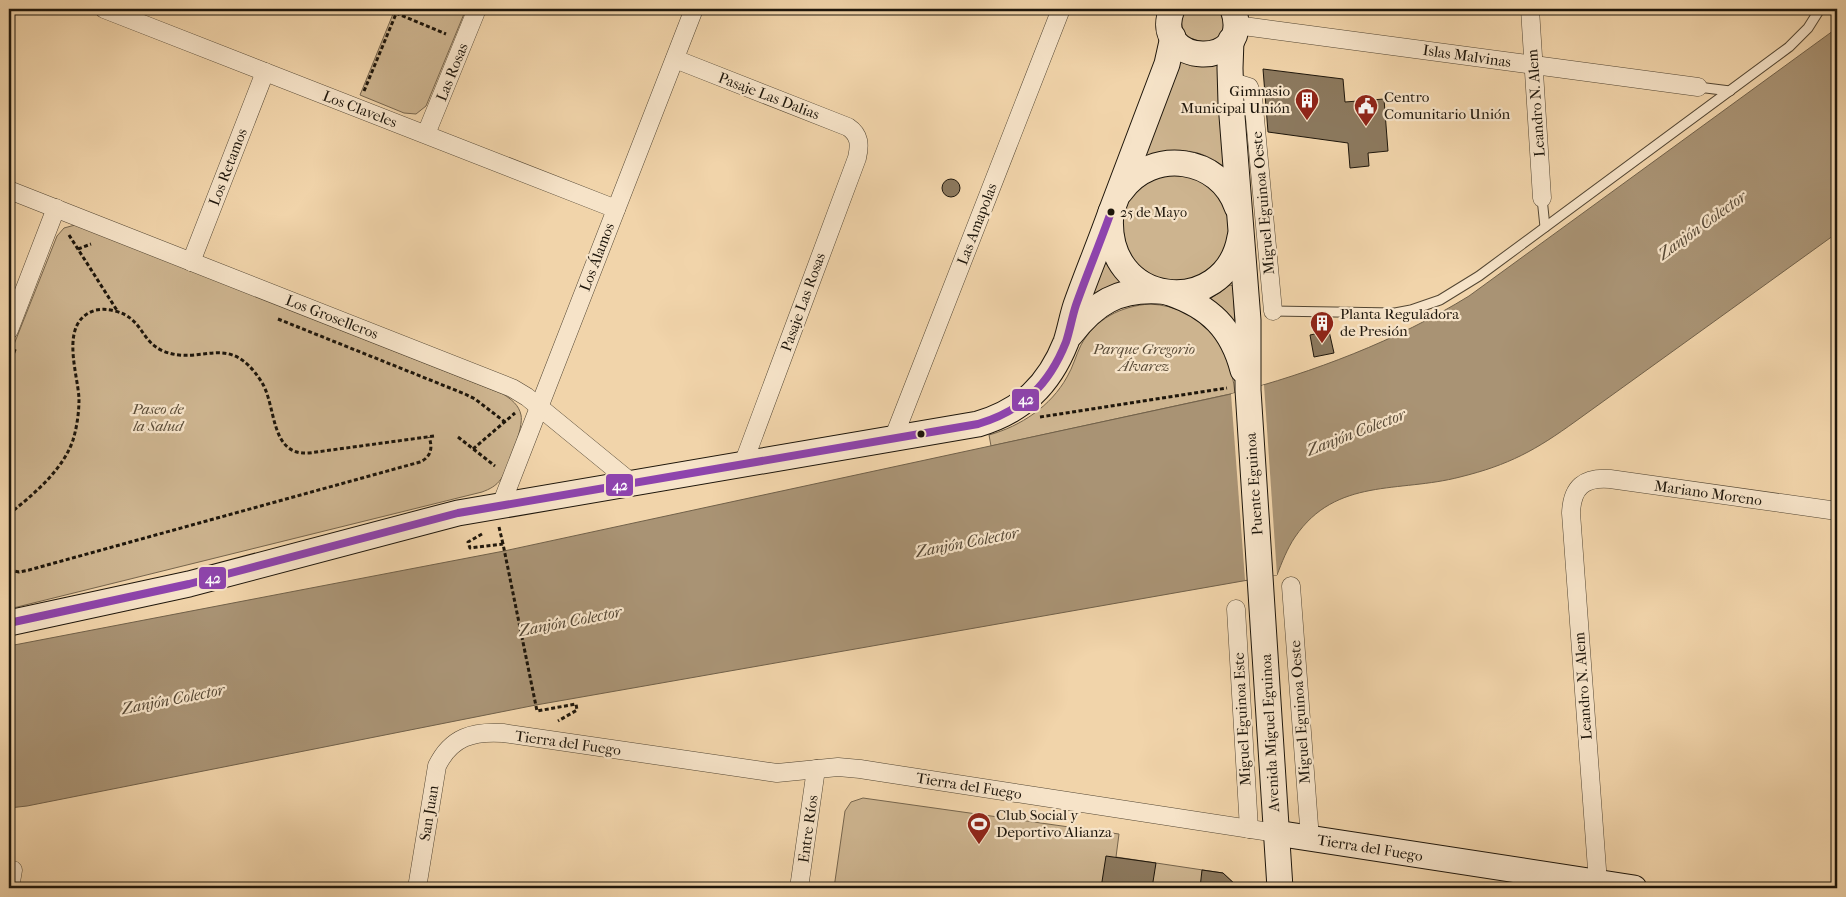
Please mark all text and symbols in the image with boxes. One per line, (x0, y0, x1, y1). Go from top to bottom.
street label: Las Rosas (432, 40, 472, 104)
street label: Islas Malvinas (1422, 41, 1513, 71)
street label: Leandro N. Alem (1523, 48, 1549, 158)
street label: Pasaje Las Dalias (716, 68, 823, 124)
place label: Gimnasio Municipal Unión (1181, 82, 1290, 117)
street label: Los Claveles (320, 87, 400, 132)
building icon: Gimnasio Municipal Unión (1294, 87, 1320, 121)
place label: Centro Comunitario Unión (1384, 88, 1510, 123)
public building icon: Centro Comunitario Unión (1353, 93, 1379, 127)
street label: Los Retamos (205, 125, 251, 208)
street label: Miguel Eguinoa Oeste (1248, 130, 1278, 275)
street label: Las Amapolas (953, 180, 1001, 267)
water label: Zanjón Colector (1653, 186, 1751, 264)
place label: 25 de Mayo (1120, 204, 1187, 221)
marker: 25 de Mayo (1106, 207, 1116, 217)
street label: Los Álamos (576, 220, 618, 294)
street label: Pasaje Las Rosas (777, 250, 829, 354)
street label: Los Groselleros (283, 291, 381, 343)
place label: Planta Reguladora de Presión (1340, 305, 1460, 340)
building icon: Planta Reguladora de Presión (1309, 310, 1335, 344)
park label: Parque Gregorio Álvarez (1092, 340, 1195, 375)
line badge: 42 (1011, 388, 1040, 412)
text: 42 (1017, 391, 1034, 408)
park label: Paseo de la Salud (131, 400, 185, 435)
water label: Zanjón Colector (1303, 404, 1410, 460)
unlabelled marker (916, 429, 926, 439)
street label: Puente Eguinoa (1241, 431, 1267, 536)
line badge: 42 (605, 473, 634, 497)
text: 42 (611, 477, 628, 494)
street label: Mariano Moreno (1653, 477, 1764, 510)
water label: Zanjón Colector (913, 522, 1022, 561)
line badge: 42 (198, 566, 227, 590)
text: 42 (204, 570, 221, 587)
water label: Zanjón Colector (516, 601, 625, 640)
street label: Leandro N. Alem (1570, 631, 1596, 741)
street label: Miguel Eguinoa Oeste (1286, 639, 1314, 784)
street label: Miguel Eguinoa Este (1229, 651, 1254, 786)
street label: Avenida Miguel Eguinoa (1257, 652, 1283, 814)
water label: Zanjón Colector (119, 679, 228, 718)
street label: Tierra del Fuego (514, 727, 623, 759)
street label: Tierra del Fuego (915, 769, 1024, 803)
street label: San Juan (416, 784, 442, 842)
street label: Entre Ríos (794, 793, 822, 864)
place label: Club Social y Deportivo Alianza (996, 806, 1113, 841)
sports icon: Club Social y Deportivo Alianza (966, 811, 992, 845)
street label: Tierra del Fuego (1316, 831, 1425, 865)

